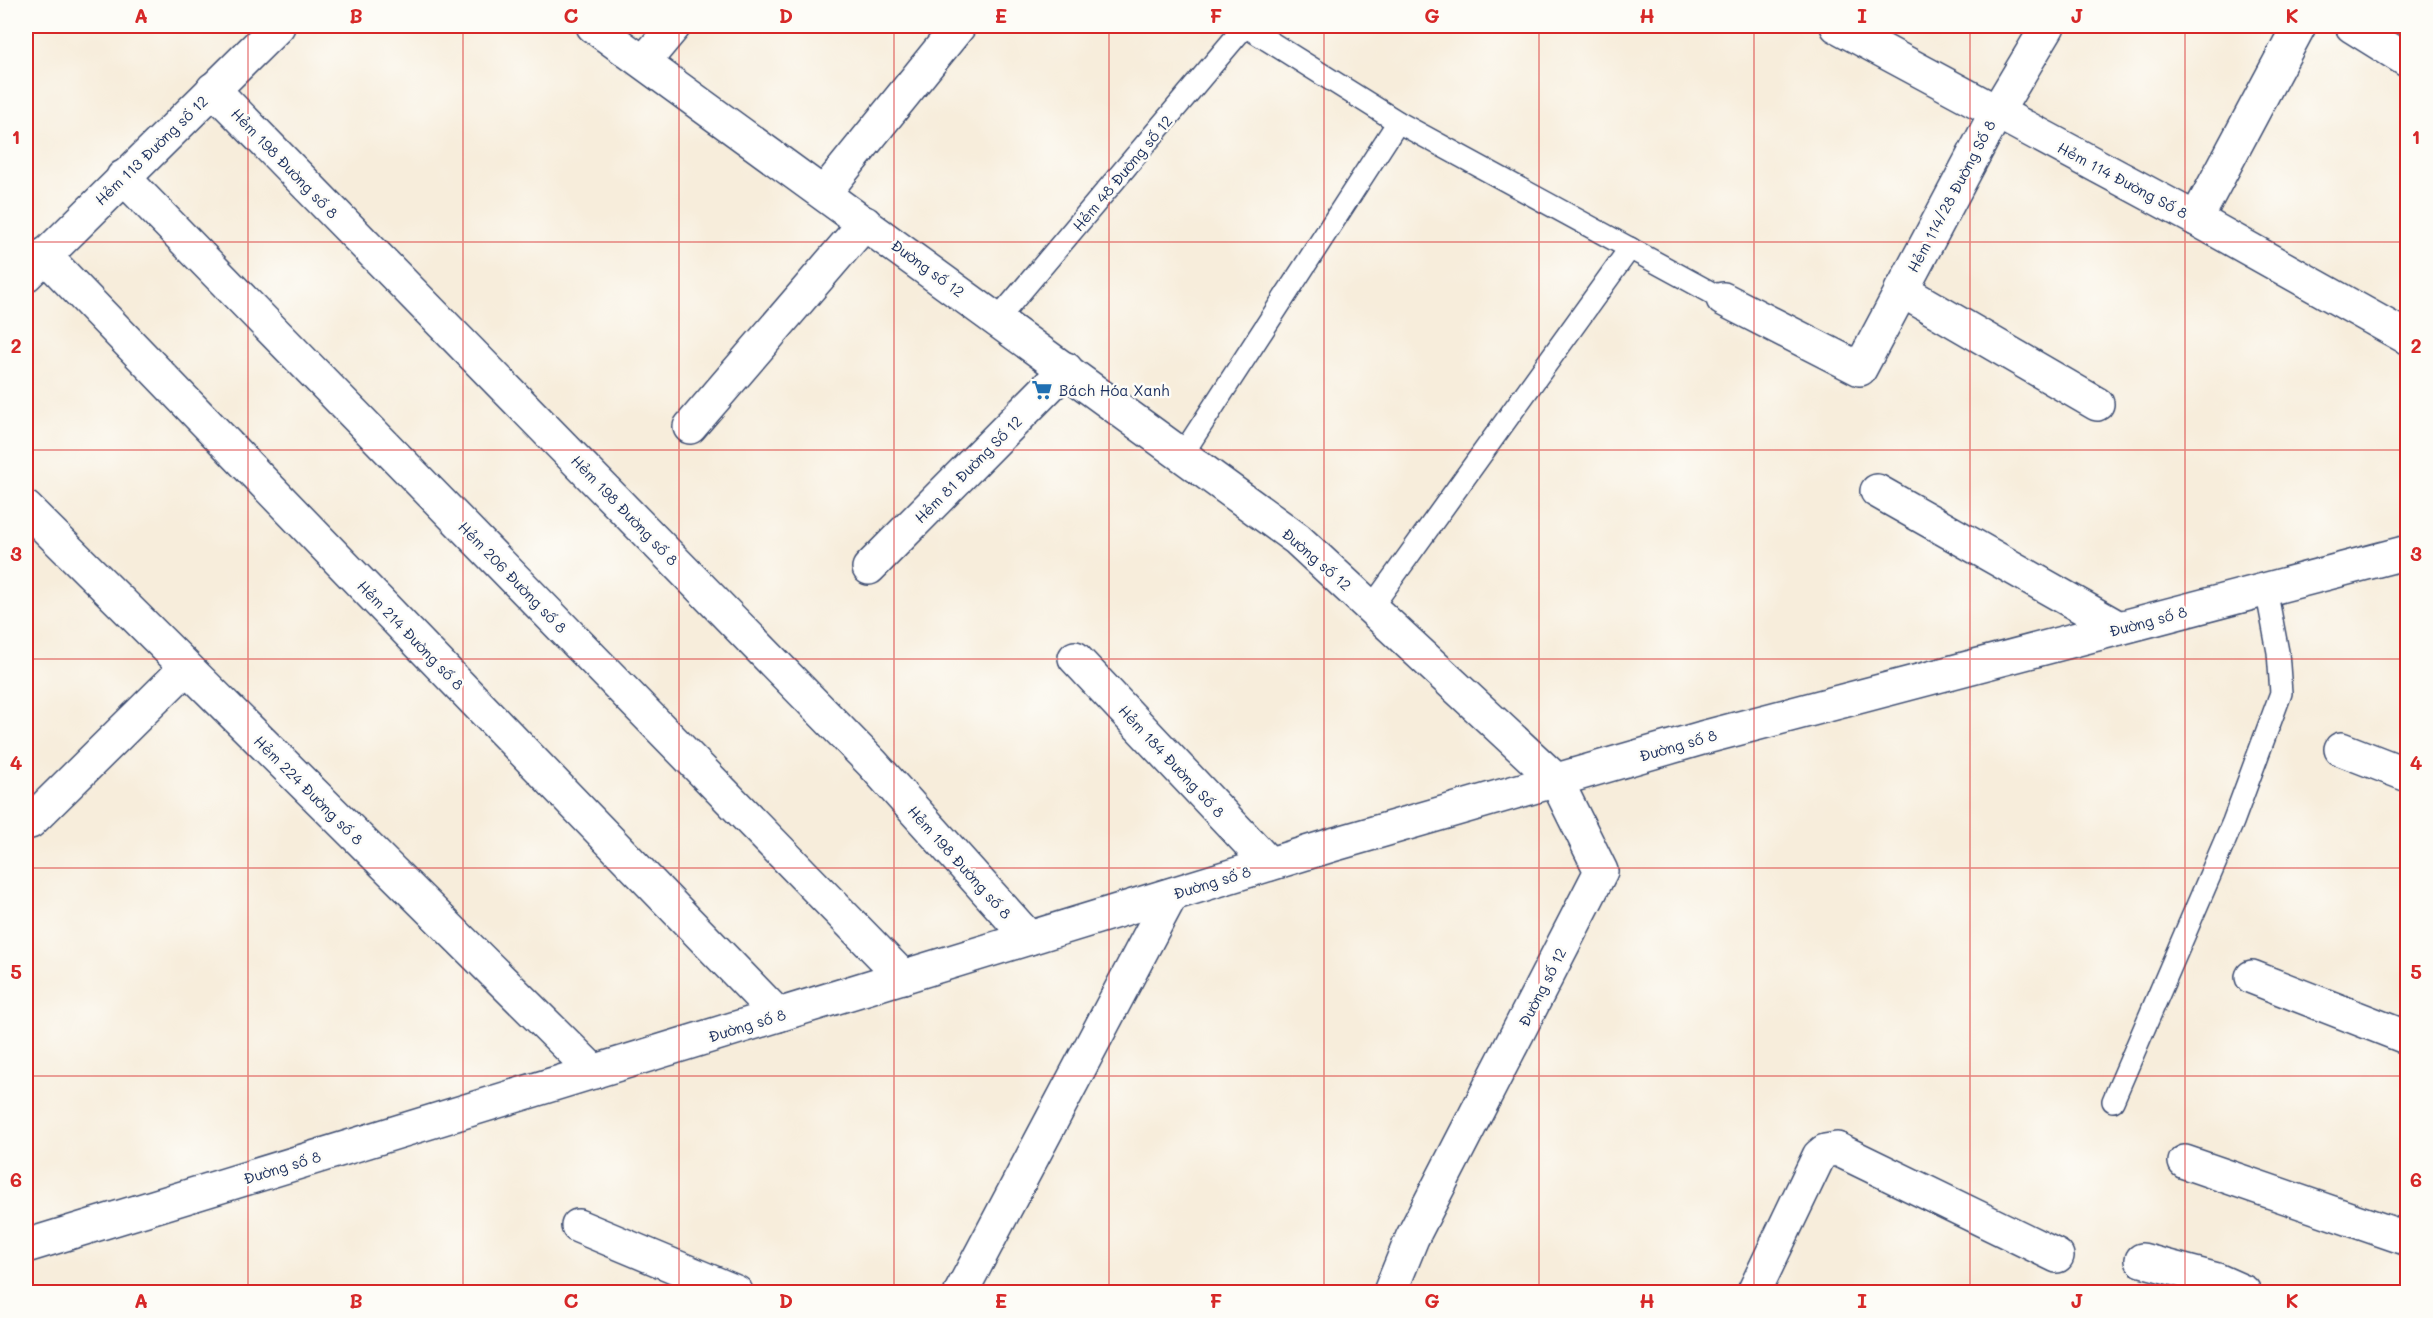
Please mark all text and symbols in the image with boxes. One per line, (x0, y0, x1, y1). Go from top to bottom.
text: A (134, 2, 148, 28)
text: B (349, 2, 363, 28)
text: C (564, 2, 579, 28)
text: D (779, 2, 793, 28)
text: E (995, 2, 1007, 28)
text: F (1210, 2, 1223, 28)
text: G (1424, 2, 1440, 28)
text: H (1639, 2, 1655, 28)
text: I (1857, 2, 1867, 28)
text: J (2070, 2, 2084, 28)
text: K (2285, 2, 2299, 28)
street label: Hẻm 113 Đường số 12 (90, 91, 212, 209)
street label: Hẻm 198 Đường số 8 (227, 104, 343, 222)
street label: Hẻm 48 Đường số 12 (1068, 111, 1176, 235)
street label: Hẻm 114/28 Đường Số 8 (1902, 116, 2000, 276)
text: 1 (12, 123, 20, 149)
text: 1 (2412, 123, 2420, 149)
street label: Hẻm 114 Đường Số 8 (2054, 137, 2192, 223)
street label: Đường số 12 (887, 235, 969, 301)
text: 2 (10, 332, 22, 358)
text: 2 (2410, 332, 2422, 358)
supermarket icon: Bách Hóa Xanh (1030, 378, 1054, 402)
place label: Bách Hóa Xanh (1059, 380, 1170, 400)
street label: Hẻm 81 Đường Số 12 (910, 411, 1026, 527)
street label: Hẻm 198 Đường số 8 (567, 451, 683, 569)
street label: Hẻm 206 Đường số 8 (454, 517, 572, 637)
street label: Đường số 12 (1278, 523, 1356, 595)
text: 3 (10, 540, 22, 566)
text: 3 (2410, 540, 2422, 566)
street label: Hẻm 214 Đường số 8 (353, 576, 469, 694)
street label: Đường số 8 (2107, 601, 2189, 641)
street label: Hẻm 184 Đường Số 8 (1115, 700, 1229, 822)
street label: Đường số 8 (1637, 724, 1719, 766)
street label: Hẻm 224 Đường số 8 (250, 731, 368, 849)
text: 4 (10, 749, 23, 775)
text: 4 (2410, 749, 2423, 775)
street label: Hẻm 198 Đường số 8 (904, 801, 1016, 923)
street label: Đường số 8 (1171, 861, 1253, 903)
street label: Đường số 12 (1514, 944, 1570, 1030)
text: 5 (10, 958, 22, 984)
text: 5 (2410, 958, 2422, 984)
street label: Đường số 8 (706, 1004, 788, 1046)
street label: Đường số 8 (241, 1146, 323, 1188)
text: 6 (10, 1166, 22, 1192)
text: 6 (2410, 1166, 2422, 1192)
text: A (134, 1287, 148, 1313)
text: B (349, 1287, 363, 1313)
text: C (564, 1287, 579, 1313)
text: D (779, 1287, 793, 1313)
text: E (995, 1287, 1007, 1313)
text: F (1210, 1287, 1223, 1313)
text: G (1424, 1287, 1440, 1313)
text: H (1639, 1287, 1655, 1313)
text: I (1857, 1287, 1867, 1313)
text: J (2070, 1287, 2084, 1313)
text: K (2285, 1287, 2299, 1313)

